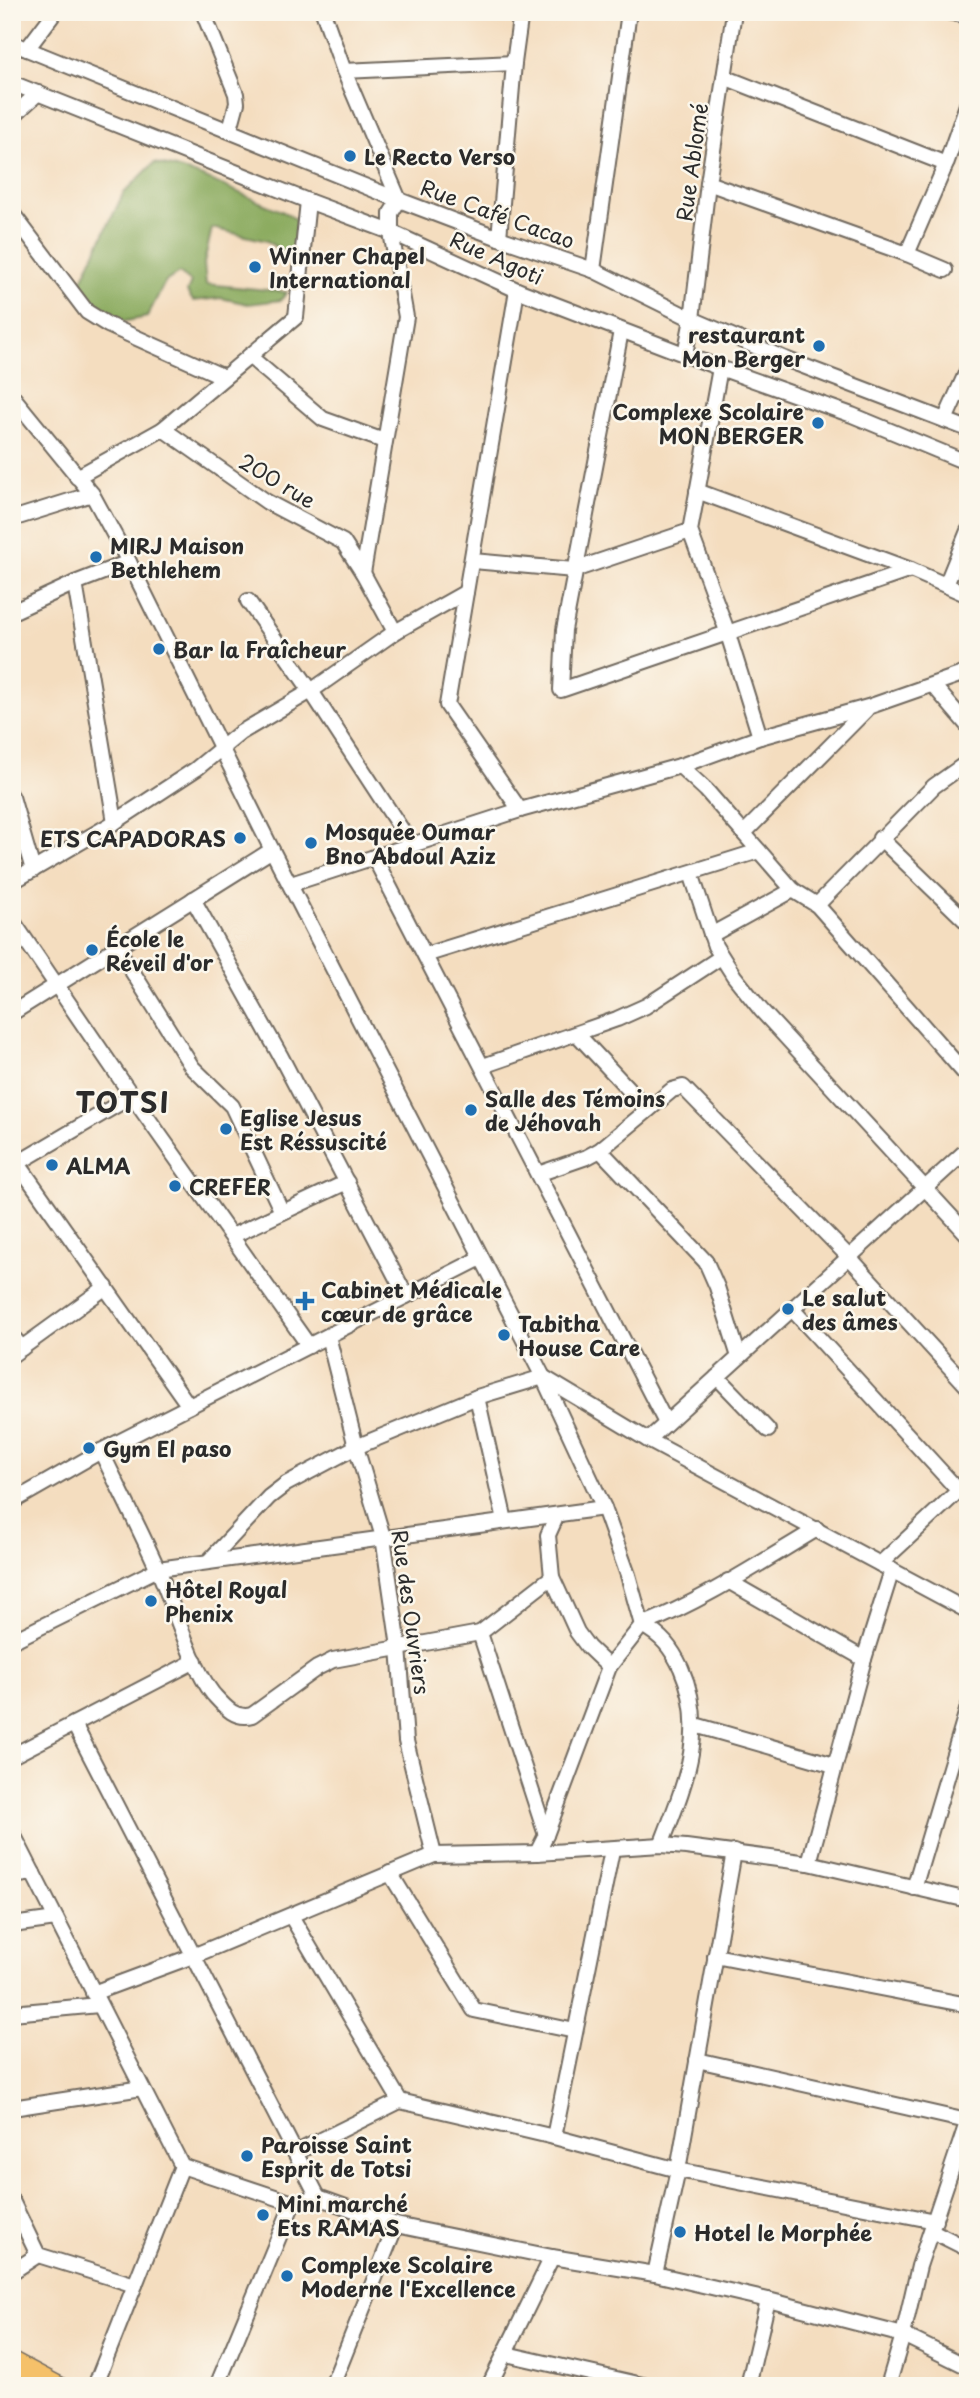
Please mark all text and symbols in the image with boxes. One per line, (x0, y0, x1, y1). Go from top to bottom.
street label: Rue Ablomé (667, 101, 715, 223)
place label: Le Recto Verso (364, 140, 515, 172)
marker: Le Recto Verso (342, 148, 358, 164)
street label: Rue Café Cacao (416, 170, 580, 256)
street label: Rue Agoti (445, 222, 549, 292)
place label: Winner Chapel International (269, 239, 425, 295)
marker: Winner Chapel International (247, 259, 263, 275)
place label: restaurant Mon Berger (682, 318, 805, 374)
marker: restaurant Mon Berger (811, 338, 827, 354)
place label: Complexe Scolaire MON BERGER (612, 395, 804, 451)
marker: Complexe Scolaire MON BERGER (810, 415, 826, 431)
street label: 200 rue (233, 444, 323, 516)
place label: MIRJ Maison Bethlehem (110, 529, 244, 585)
marker: MIRJ Maison Bethlehem (88, 549, 104, 565)
place label: Bar la Fraîcheur (173, 633, 346, 665)
marker: Bar la Fraîcheur (151, 641, 167, 657)
place label: Mosquée Oumar Bno Abdoul Aziz (325, 815, 496, 871)
place label: ETS CAPADORAS (40, 822, 226, 854)
marker: ETS CAPADORAS (232, 830, 248, 846)
marker: Mosquée Oumar Bno Abdoul Aziz (303, 835, 319, 851)
place label: École le Réveil d'or (106, 922, 213, 978)
marker: École le Réveil d'or (84, 942, 100, 958)
district label: TOTSI (75, 1080, 171, 1123)
place label: Salle des Témoins de Jéhovah (485, 1082, 665, 1138)
place label: Eglise Jesus Est Réssuscité (240, 1101, 387, 1157)
marker: Salle des Témoins de Jéhovah (463, 1102, 479, 1118)
marker: Eglise Jesus Est Réssuscité (218, 1121, 234, 1137)
place label: ALMA (65, 1149, 131, 1181)
marker: ALMA (44, 1157, 60, 1173)
place label: CREFER (189, 1170, 271, 1202)
marker: CREFER (167, 1178, 183, 1194)
place label: Cabinet Médicale cœur de grâce (321, 1273, 502, 1329)
place label: Le salut des âmes (802, 1281, 898, 1337)
marker: Cabinet Médicale cœur de grâce (295, 1291, 315, 1311)
marker: Le salut des âmes (780, 1301, 796, 1317)
place label: Tabitha House Care (518, 1307, 640, 1363)
marker: Tabitha House Care (496, 1327, 512, 1343)
place label: Gym El paso (103, 1432, 231, 1464)
marker: Gym El paso (81, 1440, 97, 1456)
street label: Rue des Ouvriers (385, 1528, 439, 1696)
place label: Hôtel Royal Phenix (165, 1573, 287, 1629)
marker: Hôtel Royal Phenix (143, 1593, 159, 1609)
place label: Paroisse Saint Esprit de Totsi (261, 2128, 412, 2184)
marker: Paroisse Saint Esprit de Totsi (239, 2148, 255, 2164)
place label: Mini marché Ets RAMAS (277, 2187, 408, 2243)
marker: Mini marché Ets RAMAS (255, 2207, 271, 2223)
place label: Hotel le Morphée (694, 2216, 872, 2248)
marker: Hotel le Morphée (672, 2224, 688, 2240)
place label: Complexe Scolaire Moderne l'Excellence (301, 2248, 516, 2304)
marker: Complexe Scolaire Moderne l'Excellence (279, 2268, 295, 2284)

